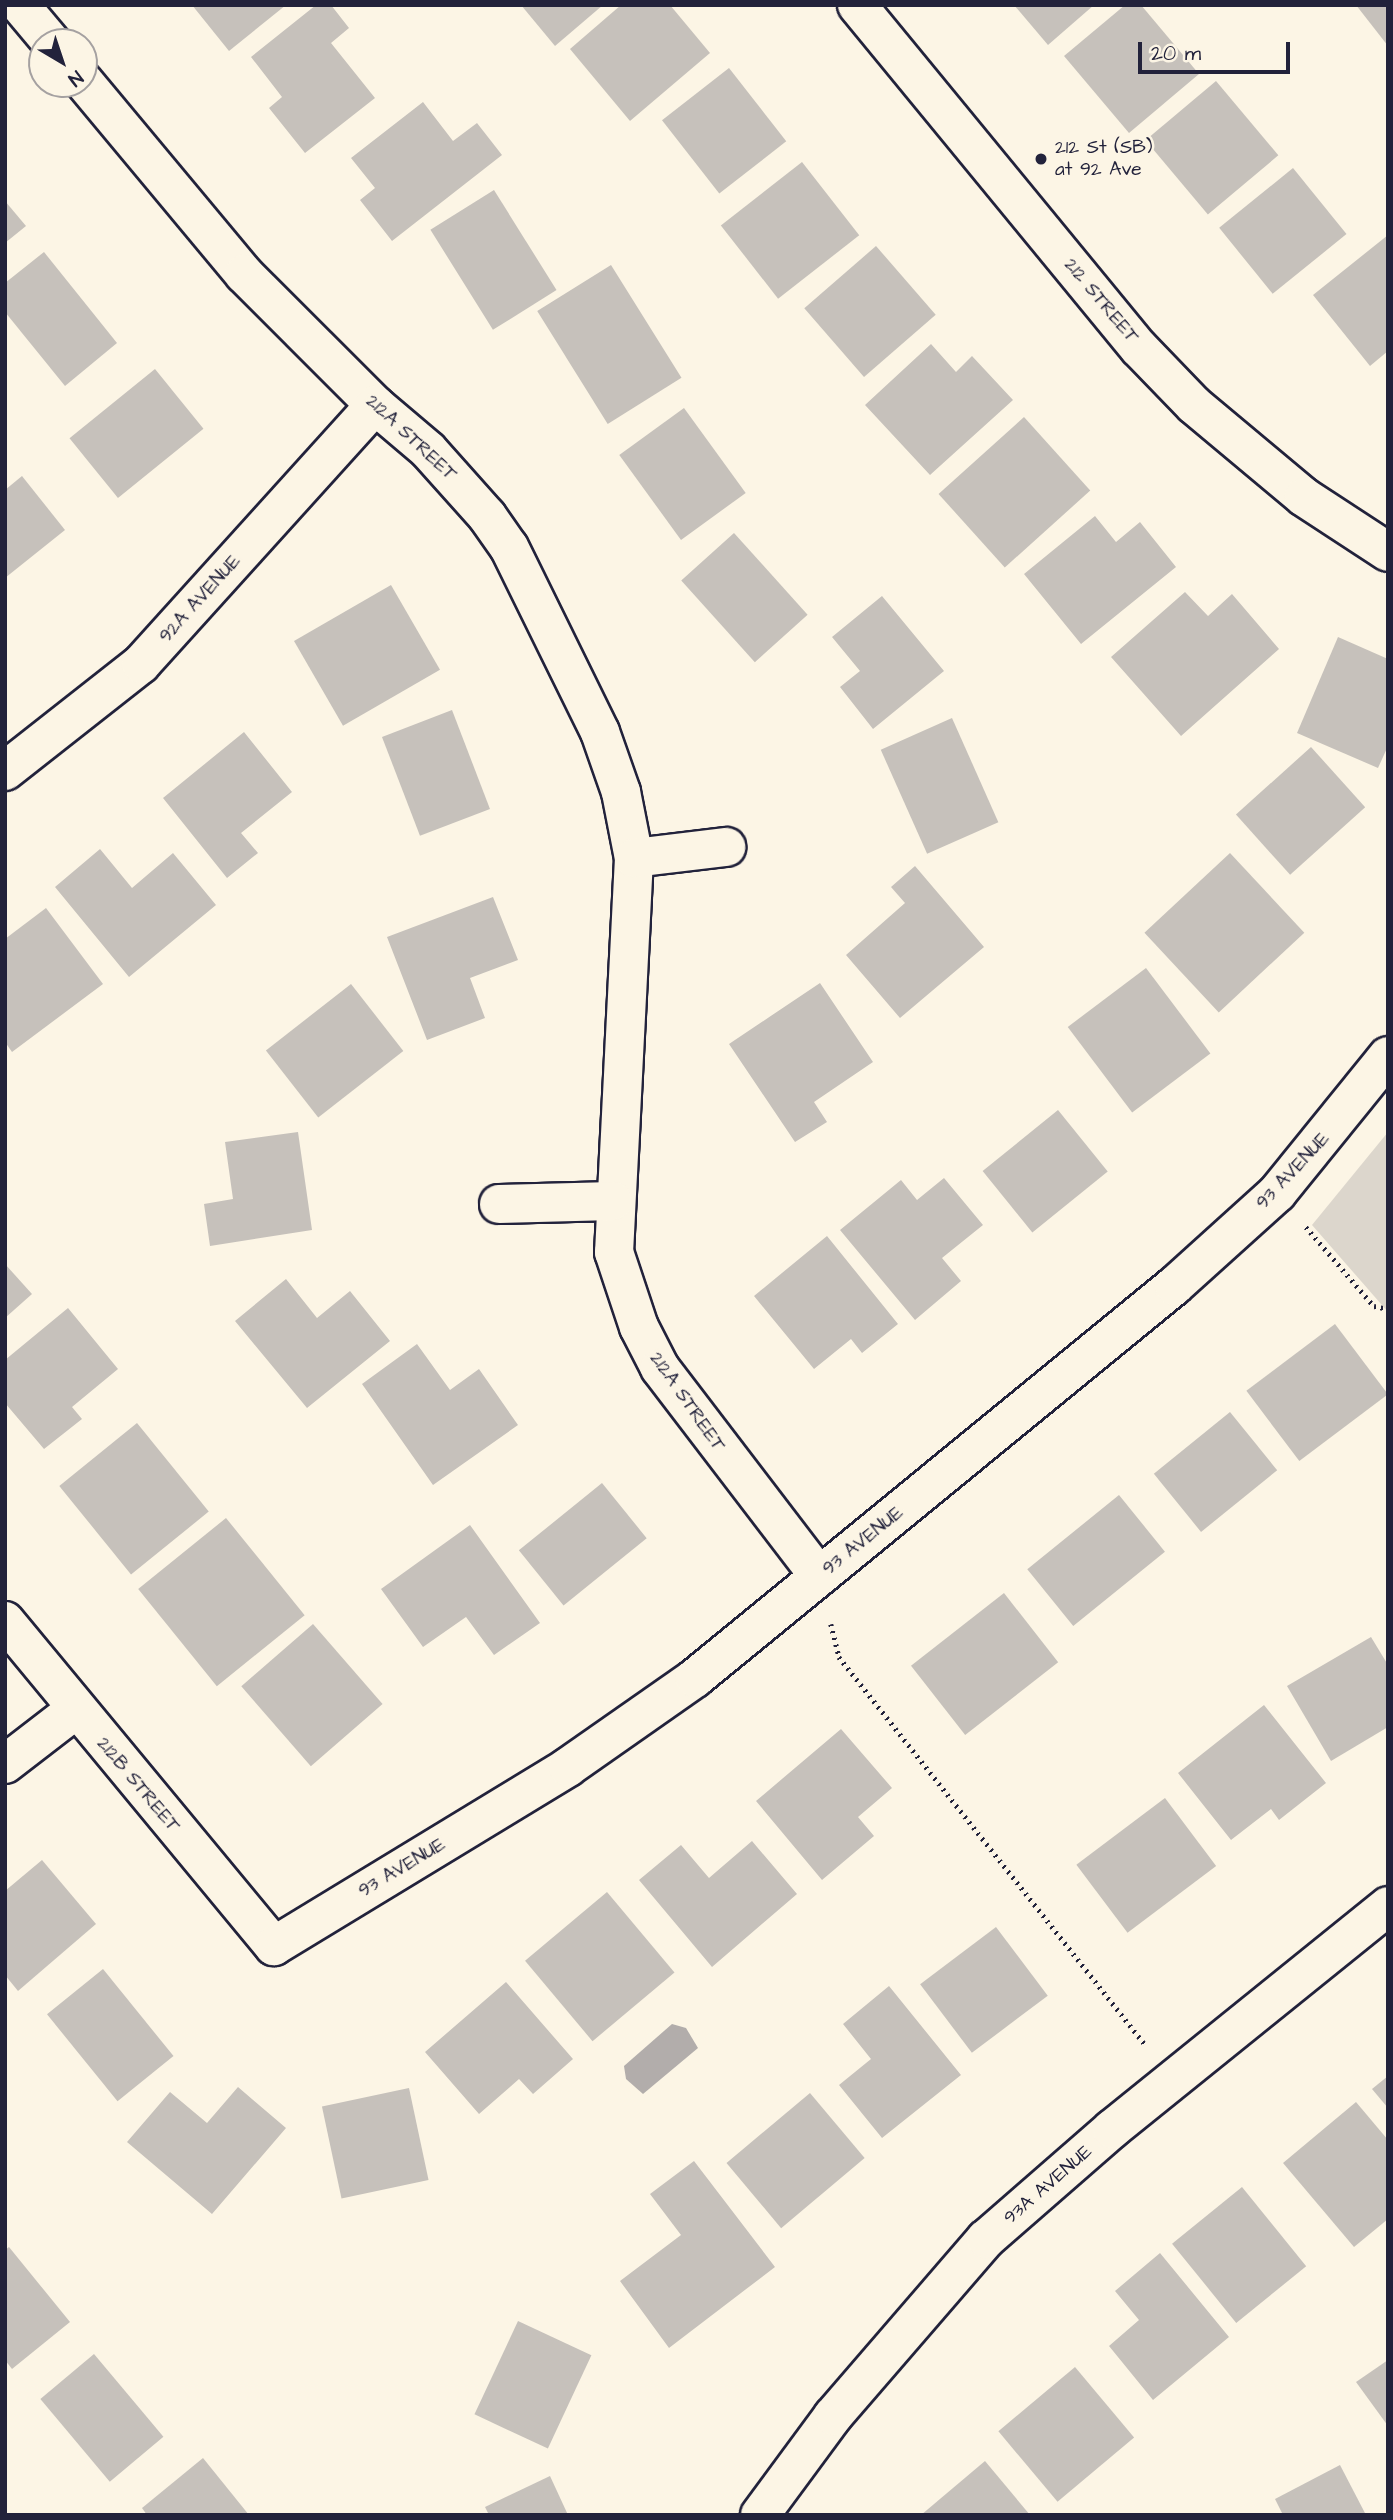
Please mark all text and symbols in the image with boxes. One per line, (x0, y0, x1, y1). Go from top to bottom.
north arrow (28, 28, 98, 98)
scale bar (1141, 28, 1293, 72)
text: 20 m (1151, 39, 1201, 68)
text: N (62, 64, 88, 92)
place label: 212 St (SB) at 92 Ave (1055, 137, 1152, 181)
marker: 212 St (SB) at 92 Ave (1033, 151, 1049, 167)
street label: 212 STREET (1059, 254, 1143, 348)
street label: 212A STREET (361, 390, 461, 486)
street label: 92A AVENUE (155, 550, 245, 648)
street label: 93 AVENUE (1252, 1128, 1334, 1214)
street label: 212A STREET (644, 1348, 730, 1456)
street label: 93 AVENUE (818, 1502, 908, 1580)
street label: 212B STREET (92, 1733, 184, 1837)
street label: 93 AVENUE (354, 1833, 450, 1903)
street label: 93A AVENUE (999, 2141, 1097, 2229)

